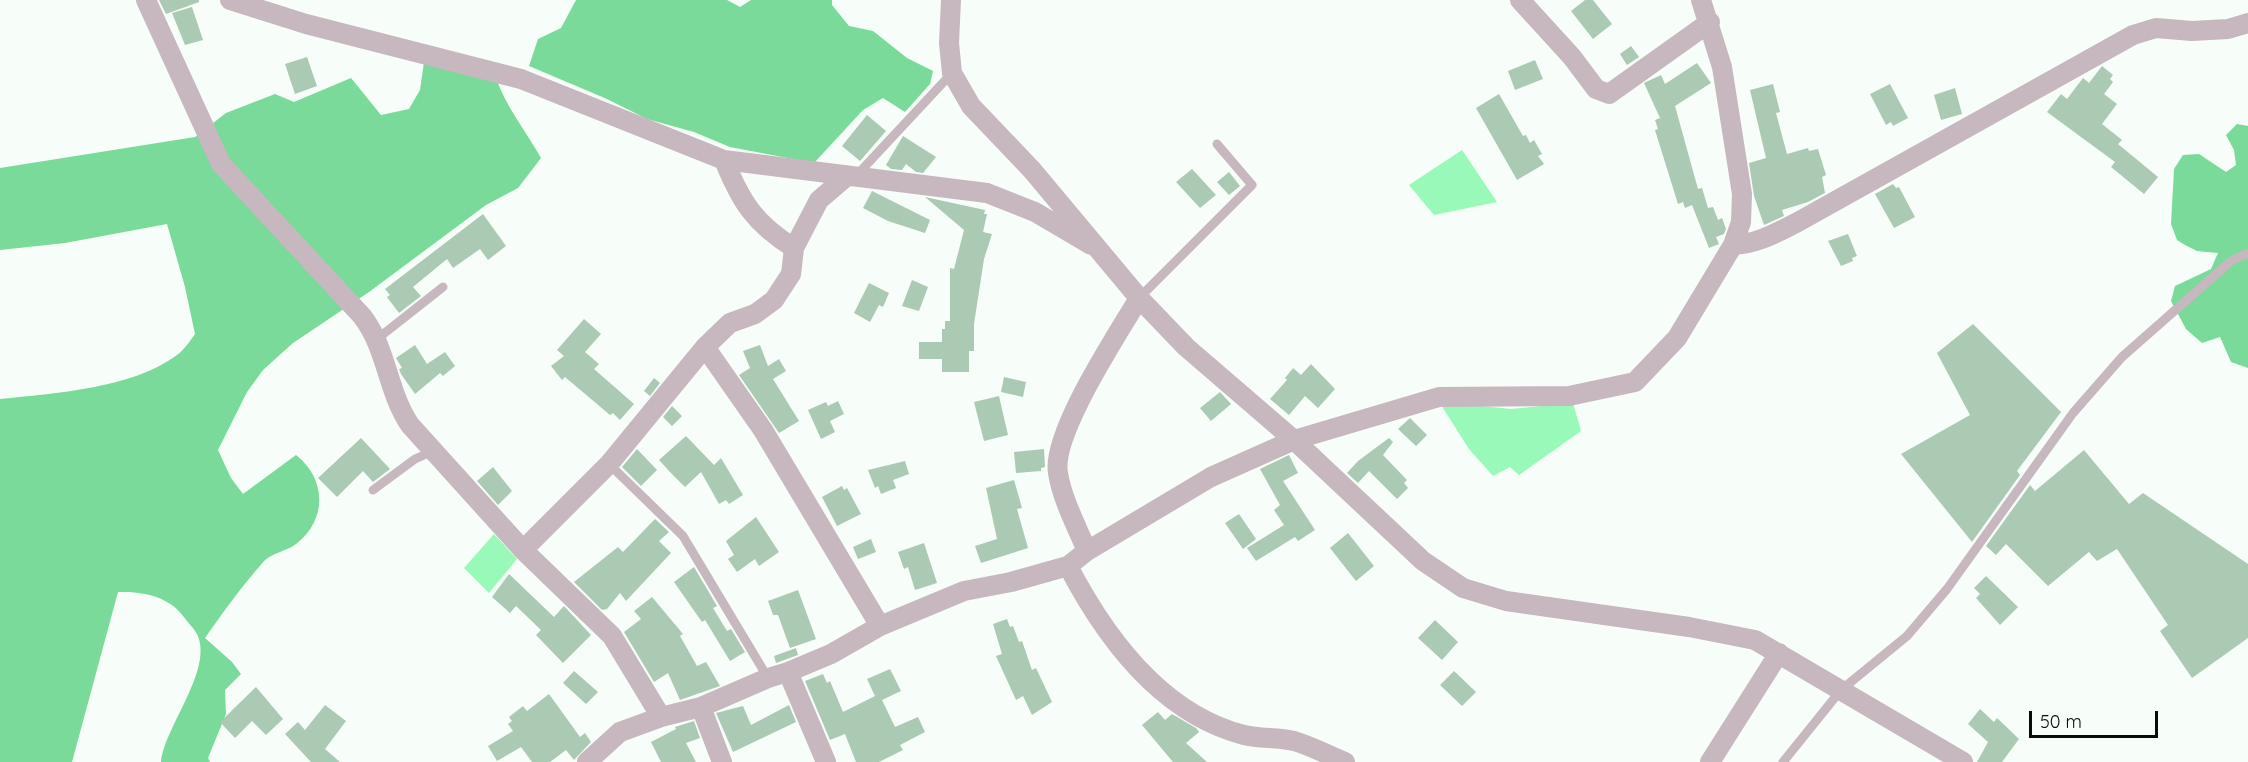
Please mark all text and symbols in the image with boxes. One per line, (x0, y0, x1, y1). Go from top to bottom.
scale bar (2032, 699, 2161, 737)
text: 50 m (2040, 710, 2082, 733)

